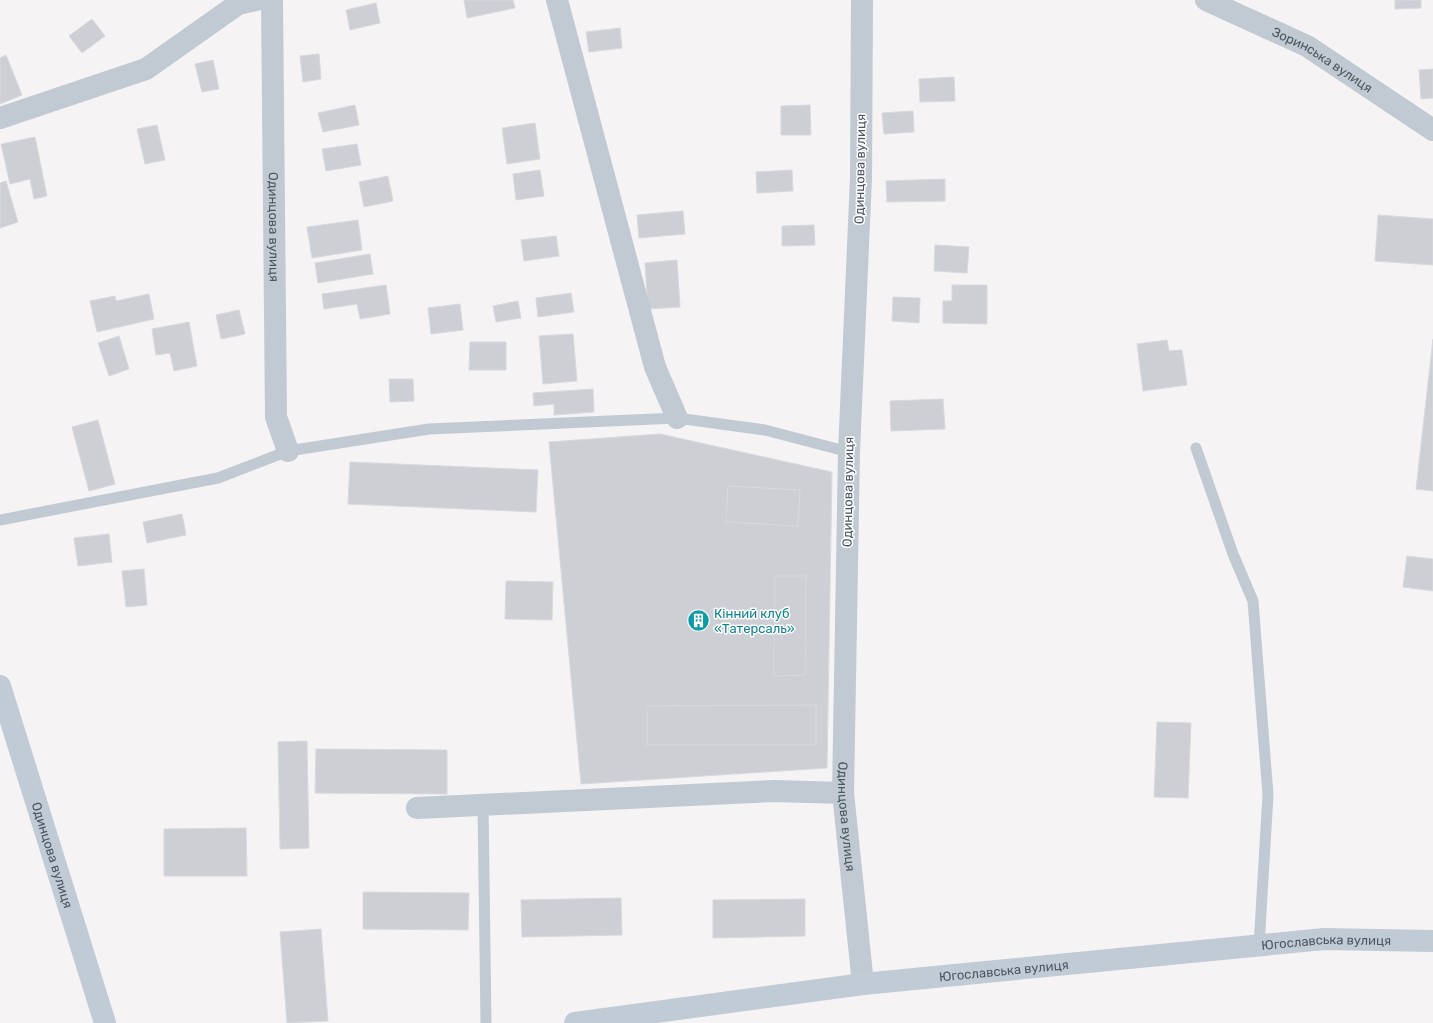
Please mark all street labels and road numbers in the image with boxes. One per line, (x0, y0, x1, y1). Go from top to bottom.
street label: Зоринська вулиця (1270, 24, 1376, 95)
street label: Одинцова вулиця (852, 114, 868, 224)
street label: Одинцова вулиця (266, 172, 282, 282)
street label: Одинцова вулиця (840, 437, 856, 547)
street label: Одинцова вулиця (835, 761, 859, 872)
street label: Одинцова вулиця (29, 800, 76, 910)
street label: Югославська вулиця (1261, 931, 1391, 953)
street label: Югославська вулиця (938, 956, 1069, 984)

